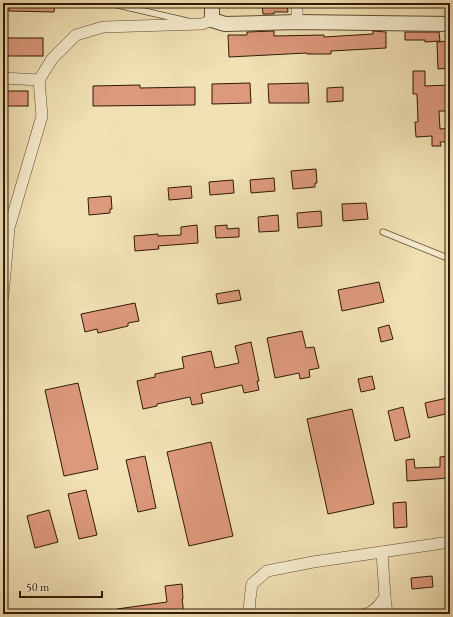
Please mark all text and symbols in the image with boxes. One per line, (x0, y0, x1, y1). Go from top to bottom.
scale bar (20, 573, 102, 599)
text: 50 m (26, 579, 50, 595)

